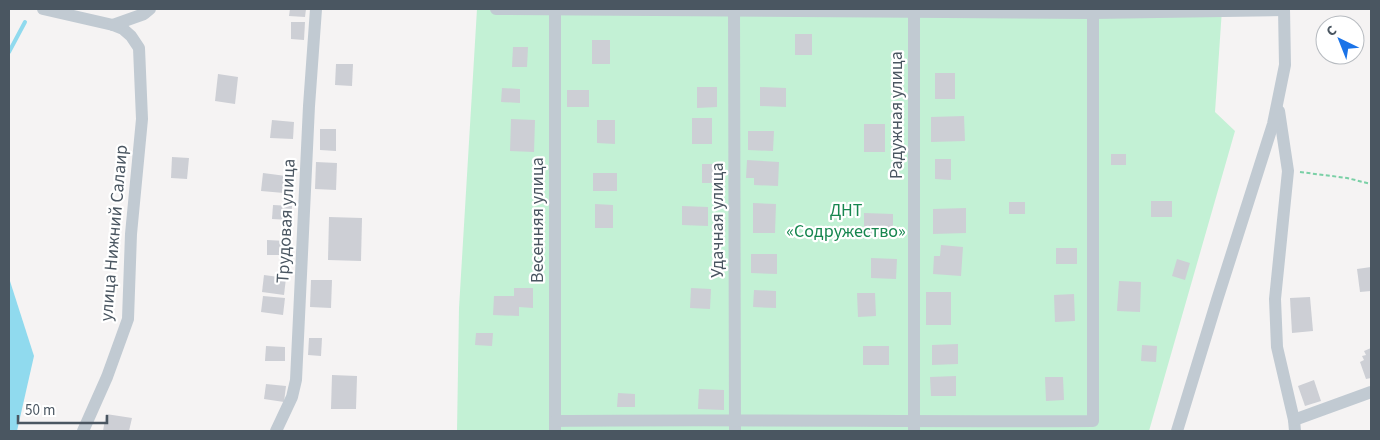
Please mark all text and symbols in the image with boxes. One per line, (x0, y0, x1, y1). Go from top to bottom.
north arrow (1315, 15, 1365, 65)
text: С (1322, 21, 1342, 41)
street label: Радужная улица (884, 51, 909, 179)
street label: улица Нижний Салаир (94, 144, 134, 322)
street label: Весенняя улица (525, 157, 550, 283)
street label: Трудовая улица (270, 158, 302, 284)
street label: Удачная улица (705, 162, 730, 278)
park label: ДНТ «Содружество» (786, 198, 906, 244)
scale bar (18, 392, 106, 424)
text: 50 m (25, 400, 55, 421)

